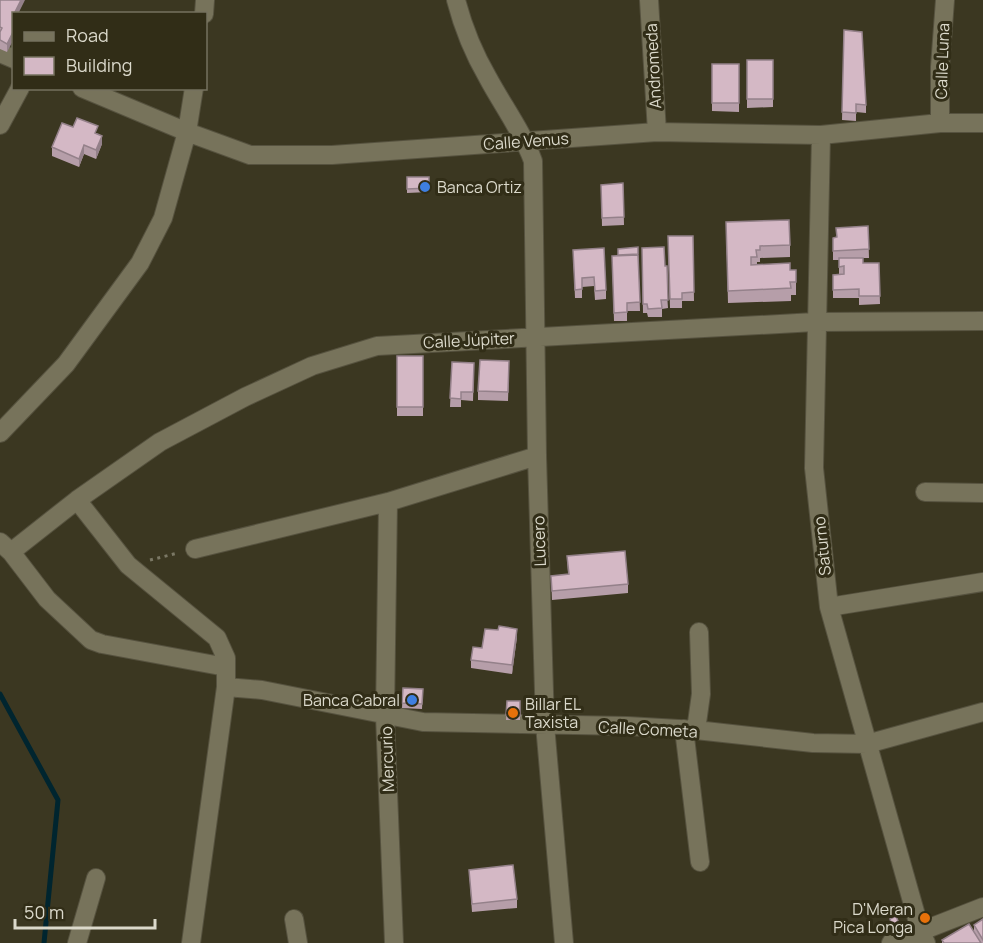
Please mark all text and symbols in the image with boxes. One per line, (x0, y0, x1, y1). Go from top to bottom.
legend (12, 12, 207, 90)
street label: Calle Luna (930, 22, 954, 100)
text: Road (66, 23, 109, 47)
street label: Andromeda (640, 23, 666, 109)
text: Building (66, 53, 132, 77)
street label: Calle Venus (483, 127, 569, 155)
place label: Banca Ortiz (437, 176, 522, 198)
marker: Banca Ortiz (418, 180, 432, 194)
street label: Calle Júpiter (423, 327, 516, 353)
street label: Lucero (527, 515, 551, 567)
street label: Saturno (808, 515, 836, 577)
place label: Banca Cabral (303, 689, 400, 711)
marker: Banca Cabral (405, 693, 419, 707)
place label: Billar EL Taxista (525, 693, 581, 733)
marker: Billar EL Taxista (506, 706, 520, 720)
street label: Calle Cometa (598, 715, 698, 743)
street label: Mercurio (375, 726, 399, 792)
scale bar (15, 892, 154, 930)
place label: D'Meran Pica Longa (833, 898, 913, 938)
text: 50 m (24, 900, 64, 924)
marker: D'Meran Pica Longa (918, 911, 932, 925)

